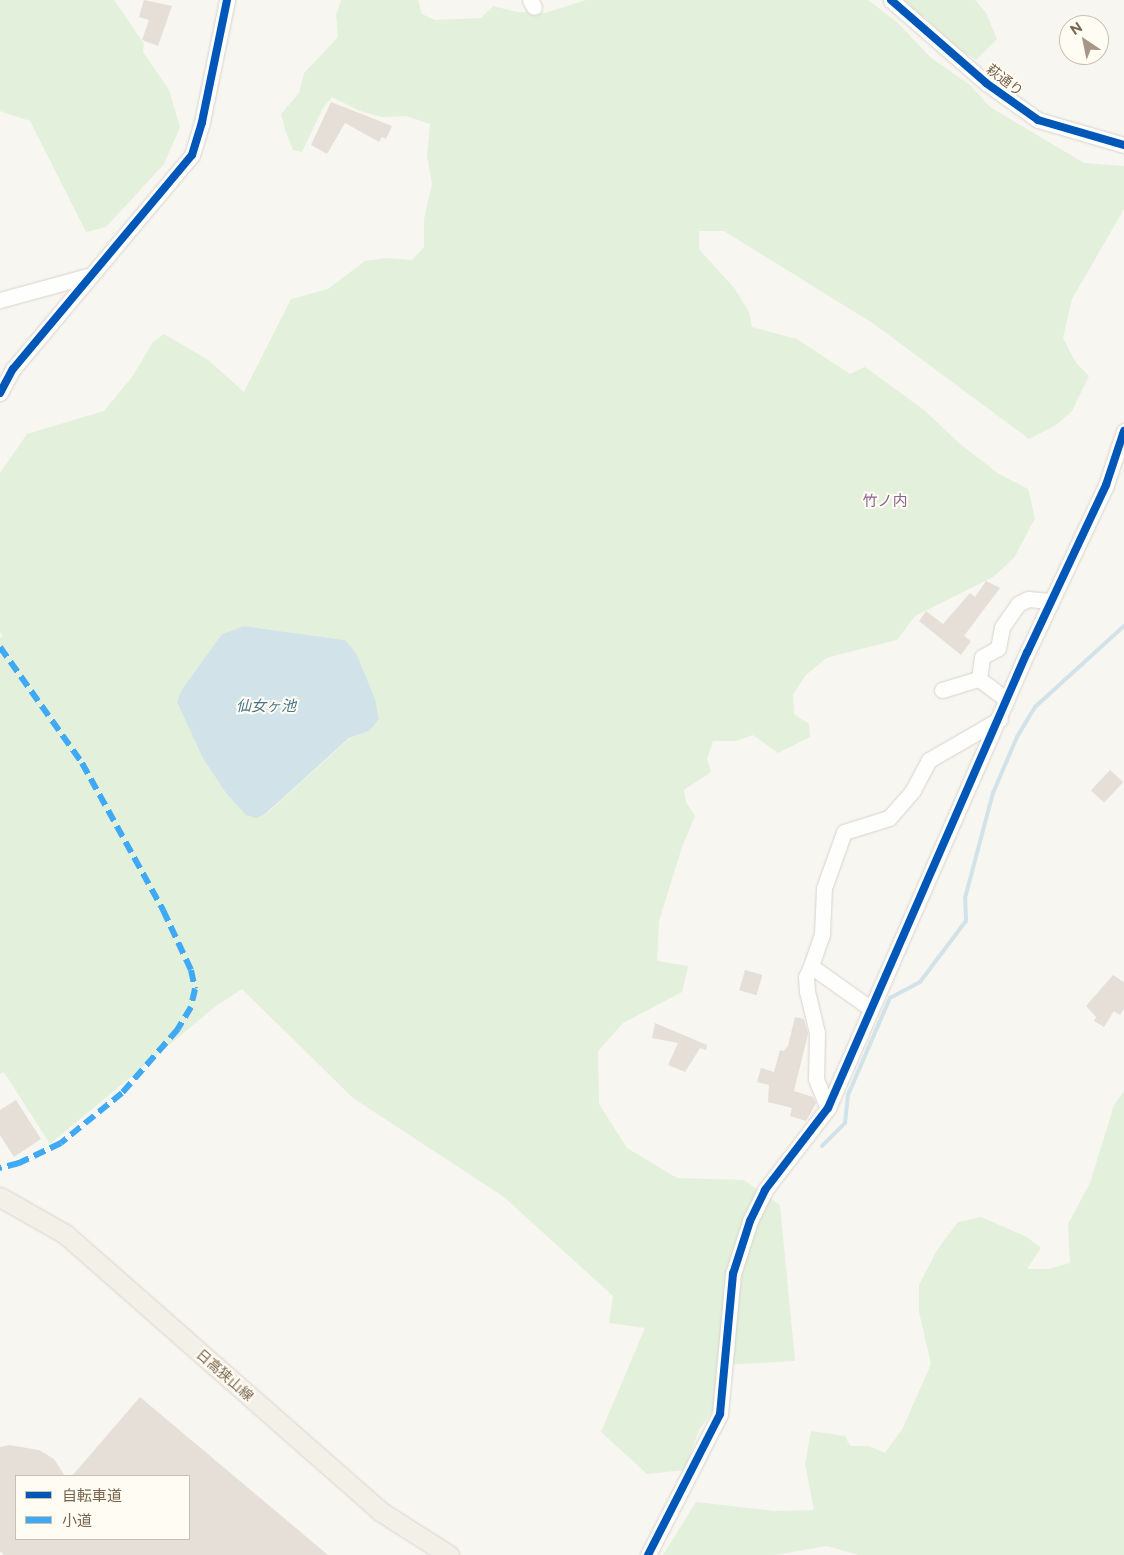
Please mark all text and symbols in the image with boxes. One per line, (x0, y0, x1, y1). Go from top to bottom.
north arrow (1059, 15, 1109, 65)
text: N (1067, 19, 1085, 38)
street label: 萩通り (983, 61, 1027, 99)
district label: 竹ノ内 (863, 493, 907, 511)
water label: 仙女ヶ池 (236, 698, 296, 716)
street label: 日高狭山線 (193, 1346, 257, 1404)
legend (15, 1475, 190, 1540)
text: 自転車道 (62, 1487, 122, 1505)
text: 小道 (62, 1512, 92, 1530)

